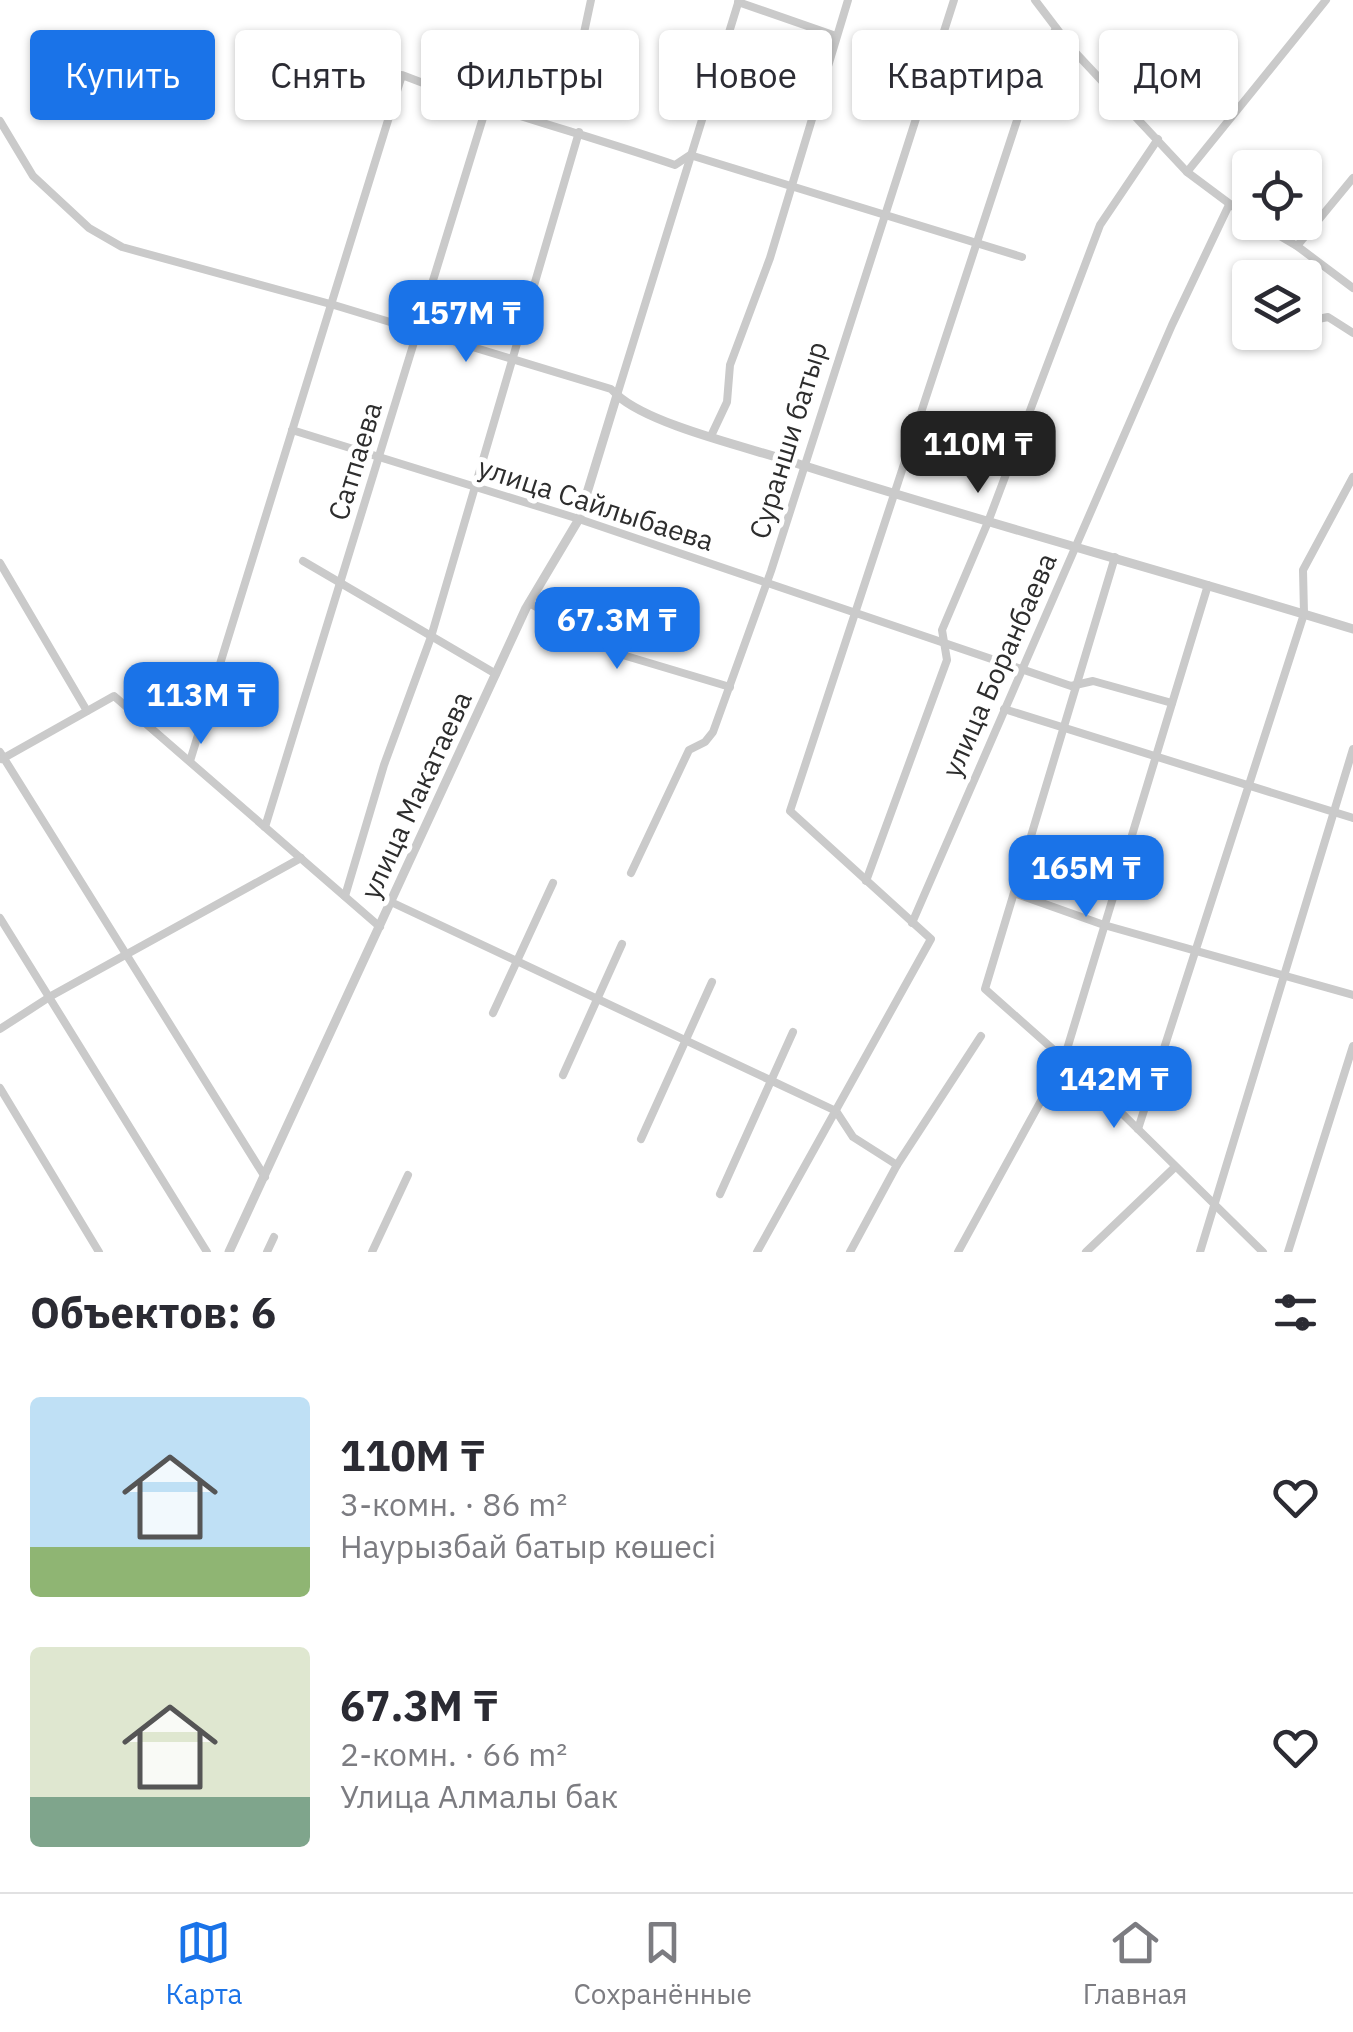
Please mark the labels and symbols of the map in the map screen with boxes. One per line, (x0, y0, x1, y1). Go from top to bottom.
pin: 157M ₸ (385, 280, 547, 365)
street label: Суранши батыр (740, 337, 835, 543)
street label: Сатпаева (319, 397, 390, 525)
pin: 110M ₸ (897, 411, 1059, 496)
street label: улица Сайлыбаева (474, 448, 719, 559)
street label: улица Боранбаева (932, 547, 1065, 783)
pin: 67.3M ₸ (525, 587, 709, 672)
pin: 113M ₸ (120, 662, 282, 747)
street label: улица Макатаева (351, 685, 480, 905)
pin: 165M ₸ (1005, 835, 1167, 920)
pin: 142M ₸ (1033, 1046, 1195, 1131)

